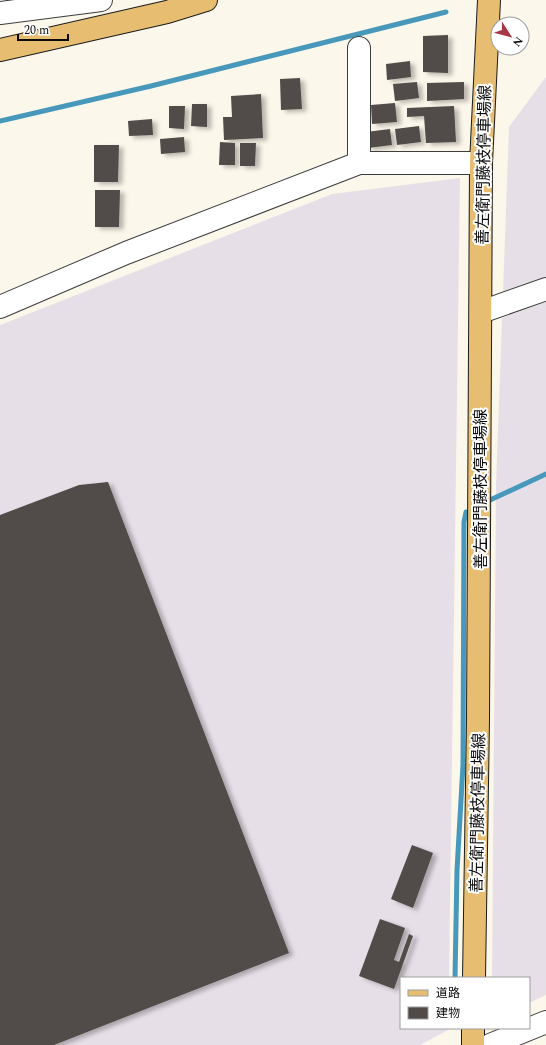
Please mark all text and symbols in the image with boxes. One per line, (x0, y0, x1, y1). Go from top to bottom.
scale bar (18, 16, 68, 42)
north arrow (490, 16, 530, 56)
text: 20 m (24, 21, 49, 40)
text: N (508, 33, 527, 50)
street label: 善左衛門藤枝停車場線 (471, 85, 497, 245)
street label: 善左衛門藤枝停車場線 (469, 409, 493, 569)
street label: 善左衛門藤枝停車場線 (465, 733, 491, 893)
legend (400, 977, 530, 1029)
text: 道路 (436, 984, 460, 1003)
text: 建物 (436, 1004, 460, 1023)

